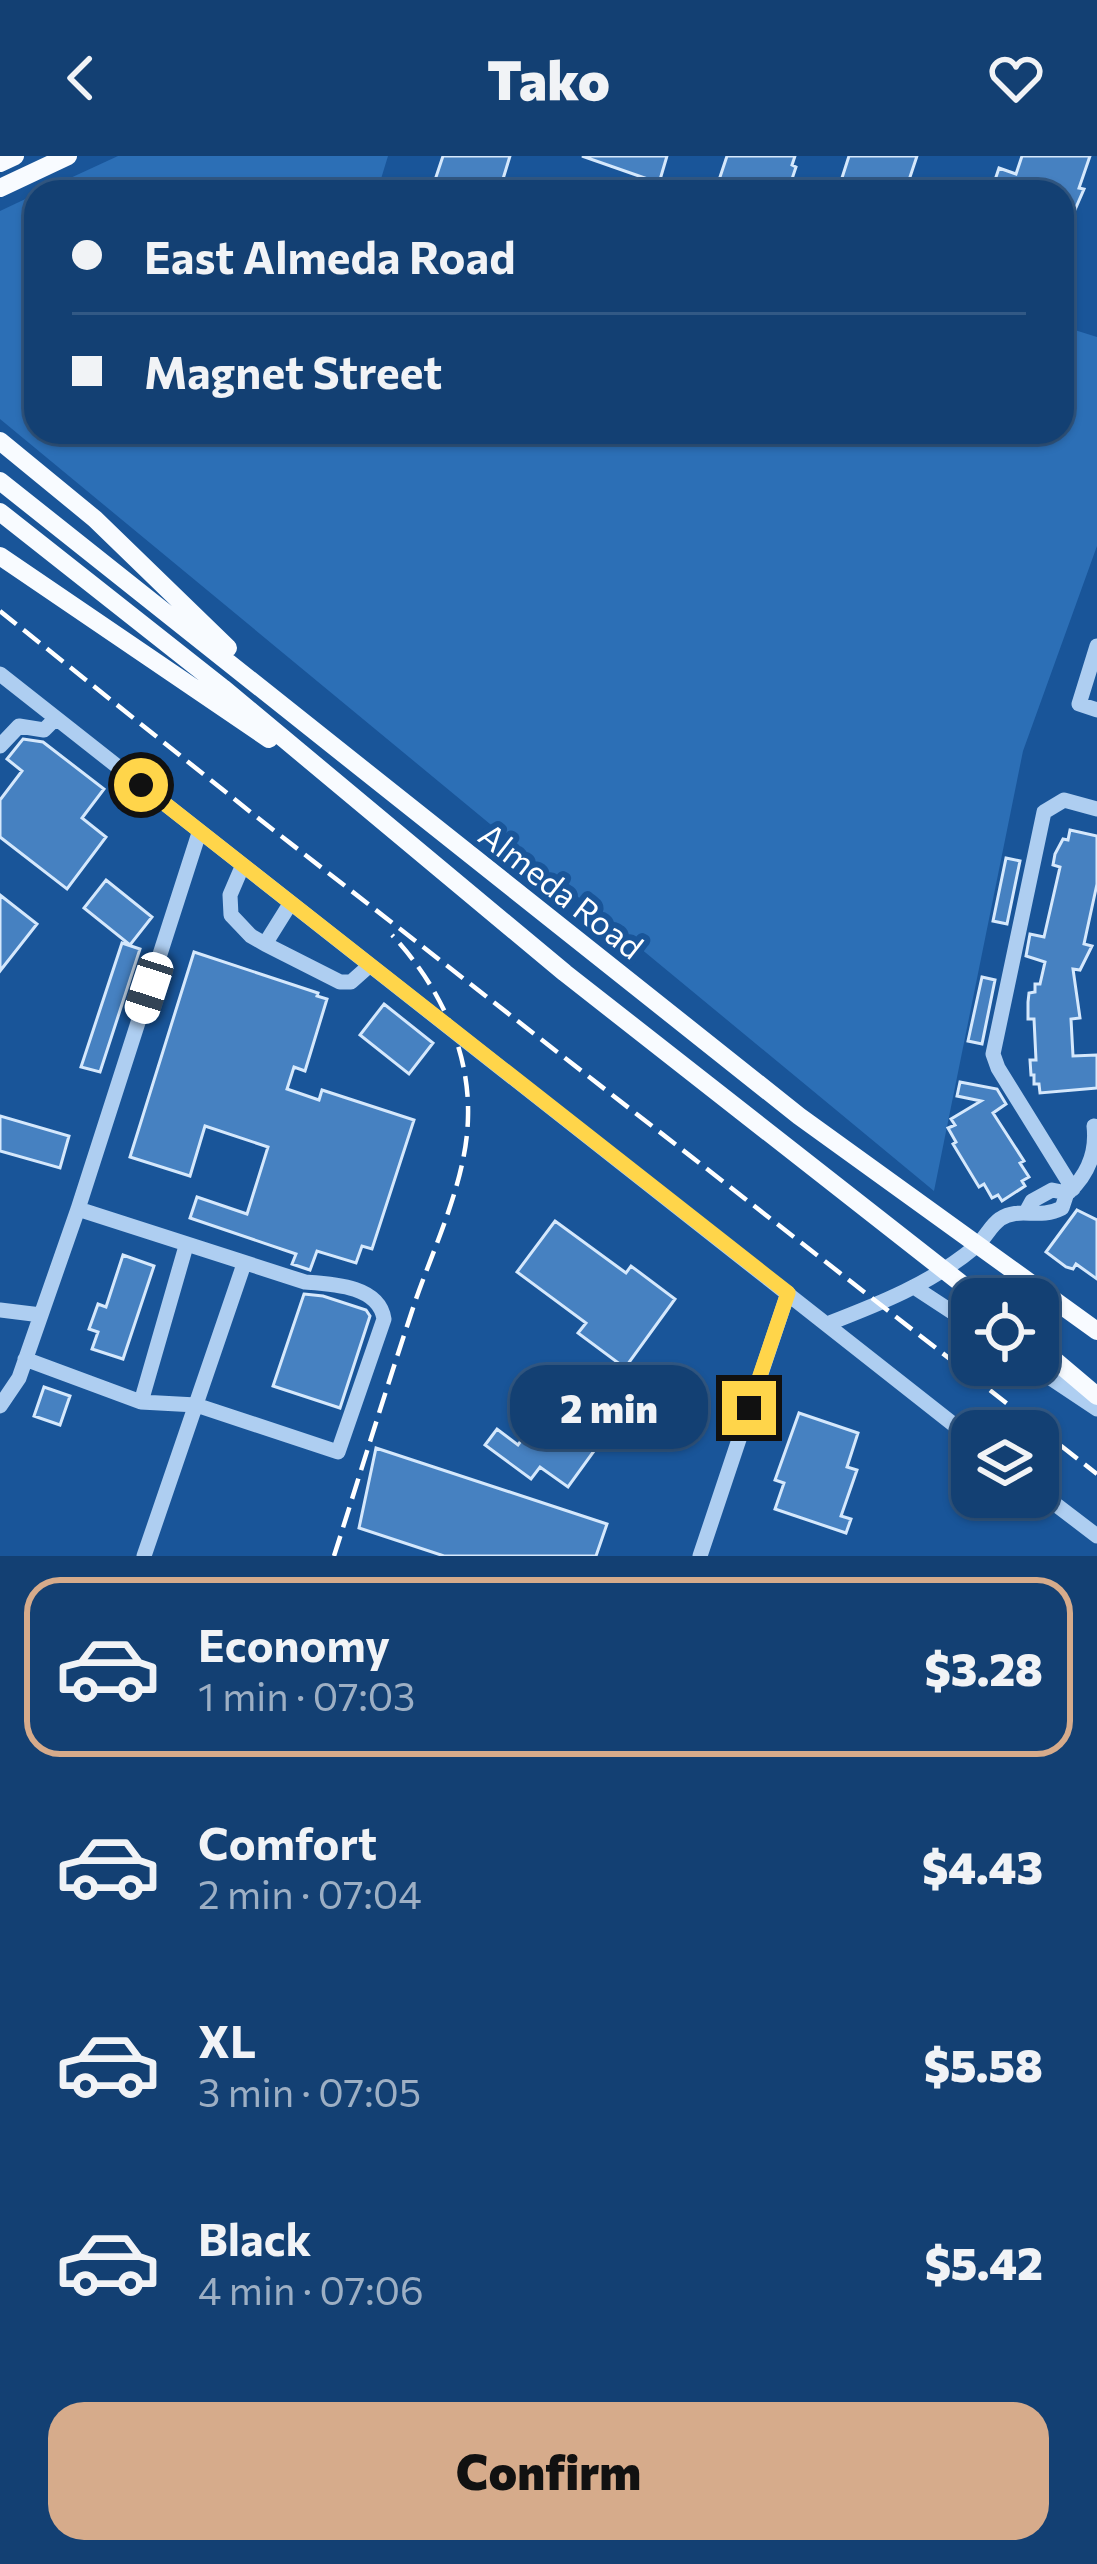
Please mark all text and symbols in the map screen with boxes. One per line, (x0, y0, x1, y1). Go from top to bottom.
icon: back (48, 45, 114, 111)
text: Tako (487, 45, 610, 111)
icon: heart (983, 45, 1049, 111)
text: East Almeda Road (144, 228, 515, 283)
text: Magnet Street (144, 343, 442, 398)
route start (114, 758, 168, 812)
street label: Almeda Road (472, 813, 652, 967)
car (121, 948, 177, 1028)
map controls (951, 1278, 1059, 1518)
button: locate (951, 1278, 1059, 1386)
callout: 2 min (509, 1366, 707, 1450)
route end (722, 1381, 776, 1435)
text: 2 min (560, 1383, 658, 1431)
button: layers (951, 1410, 1059, 1518)
icon: car (54, 1613, 162, 1721)
text: Economy (198, 1616, 390, 1671)
text: $3.28 (924, 1640, 1043, 1695)
text: 1 min · 07:03 (198, 1671, 415, 1719)
icon: car (54, 1811, 162, 1919)
text: Comfort (198, 1814, 377, 1869)
text: $4.43 (922, 1838, 1043, 1893)
text: 2 min · 07:04 (198, 1869, 422, 1917)
icon: car (54, 2009, 162, 2117)
text: XL (198, 2012, 256, 2067)
text: $5.58 (924, 2036, 1043, 2091)
text: 3 min · 07:05 (198, 2067, 421, 2115)
icon: car (54, 2207, 162, 2315)
text: Black (198, 2210, 311, 2265)
text: $5.42 (925, 2234, 1043, 2289)
text: 4 min · 07:06 (198, 2265, 424, 2313)
button: Confirm (48, 2402, 1049, 2540)

